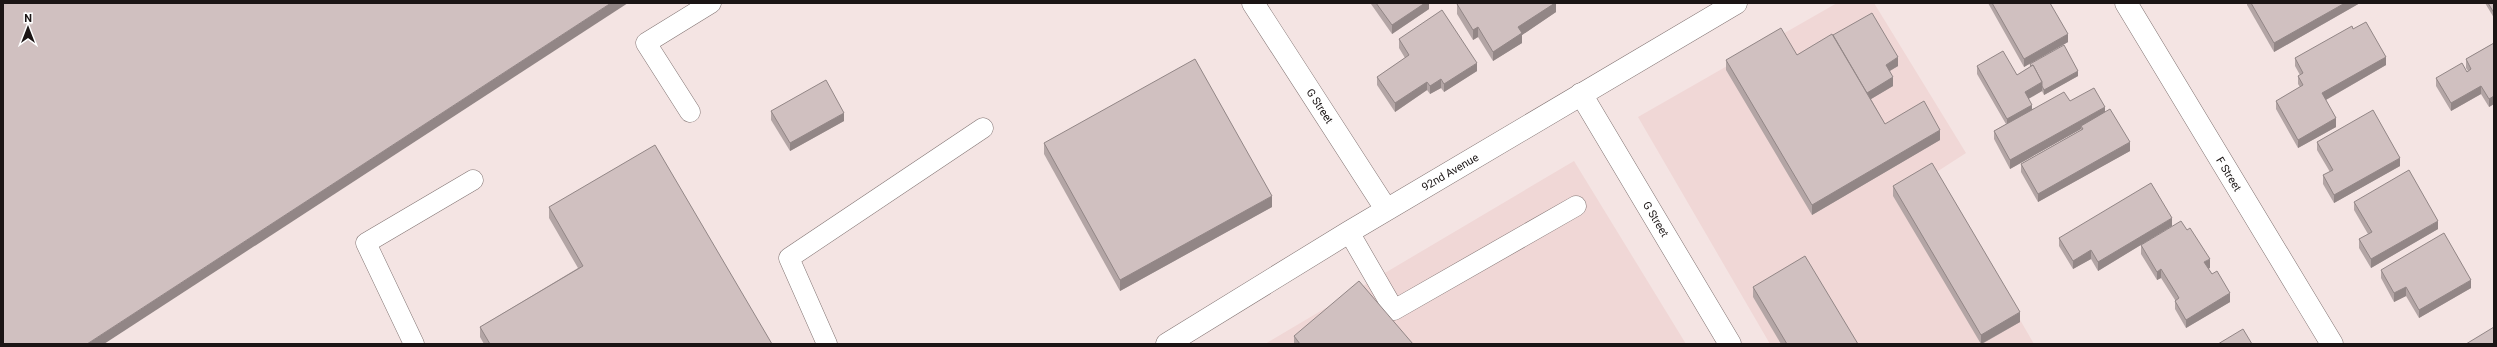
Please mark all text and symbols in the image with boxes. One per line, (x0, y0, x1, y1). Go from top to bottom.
north arrow (8, 8, 48, 48)
text: N (24, 12, 32, 25)
street label: G Street (1303, 86, 1336, 127)
street label: 92nd Avenue (1420, 151, 1481, 194)
street label: F Street (2213, 155, 2244, 194)
street label: G Street (1640, 199, 1671, 240)

